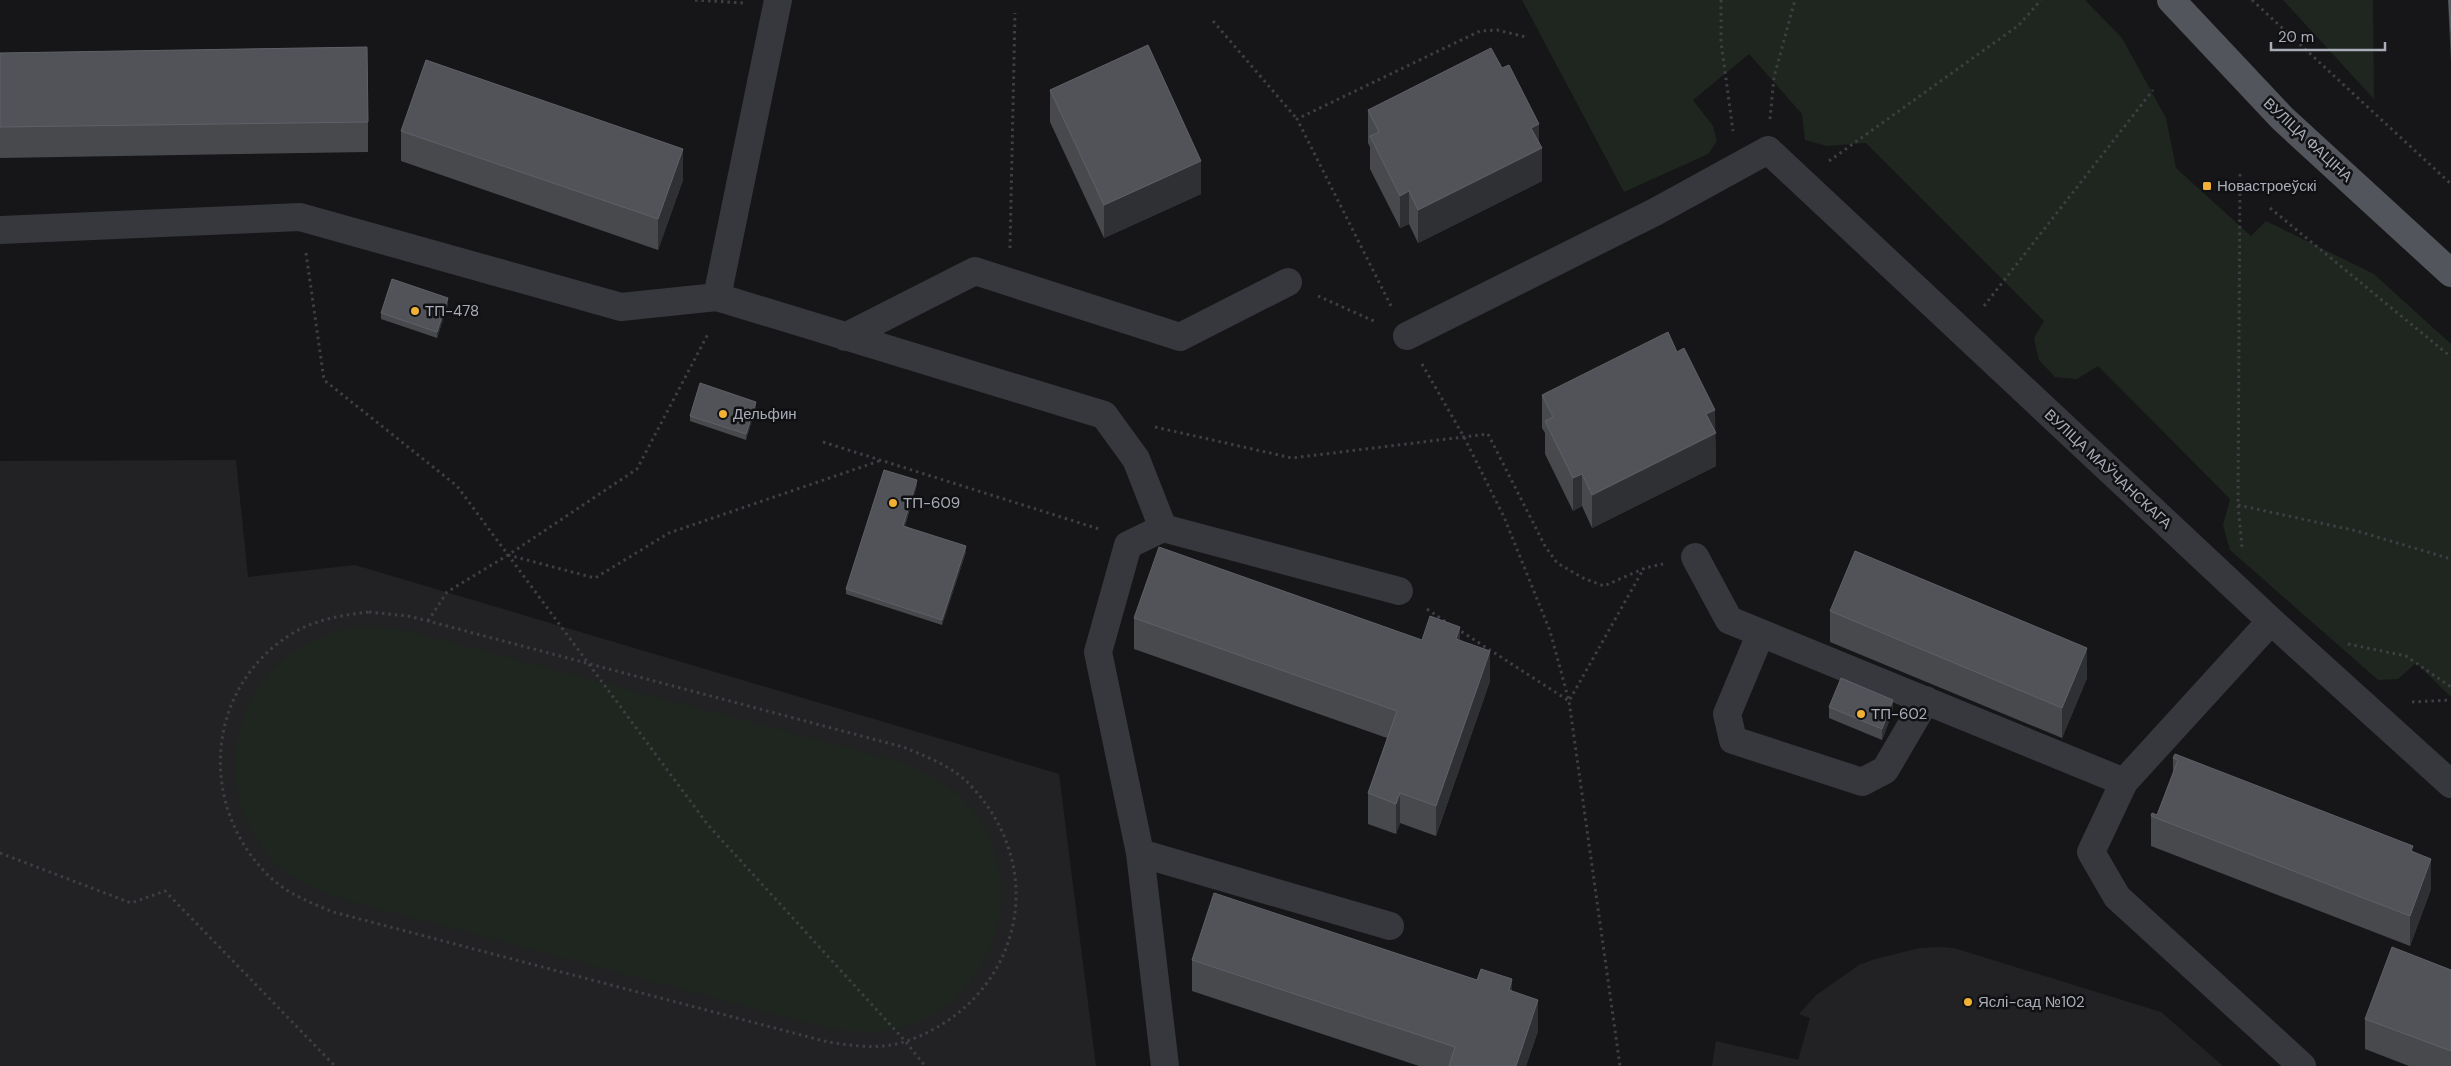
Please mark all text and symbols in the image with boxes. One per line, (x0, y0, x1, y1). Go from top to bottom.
scale bar (2271, 20, 2385, 52)
text: 20 m (2278, 27, 2314, 47)
street label: ВУЛІЦА ФАЦІНА (2259, 94, 2357, 186)
place label: Новастроеўскі (2217, 176, 2317, 196)
marker: Новастроеўскі (2201, 180, 2213, 192)
place label: ТП-478 (425, 301, 479, 321)
marker: ТП-478 (409, 305, 421, 317)
place label: Дельфин (733, 404, 797, 424)
street label: ВУЛІЦА МАЎЧАНСКАГА (2040, 405, 2176, 533)
marker: Дельфин (717, 408, 729, 420)
place label: ТП-609 (903, 493, 960, 513)
marker: ТП-609 (887, 497, 899, 509)
place label: ТП-602 (1871, 704, 1927, 724)
marker: ТП-602 (1855, 708, 1867, 720)
place label: Яслі-сад №102 (1978, 992, 2085, 1012)
marker: Яслі-сад №102 (1962, 996, 1974, 1008)

